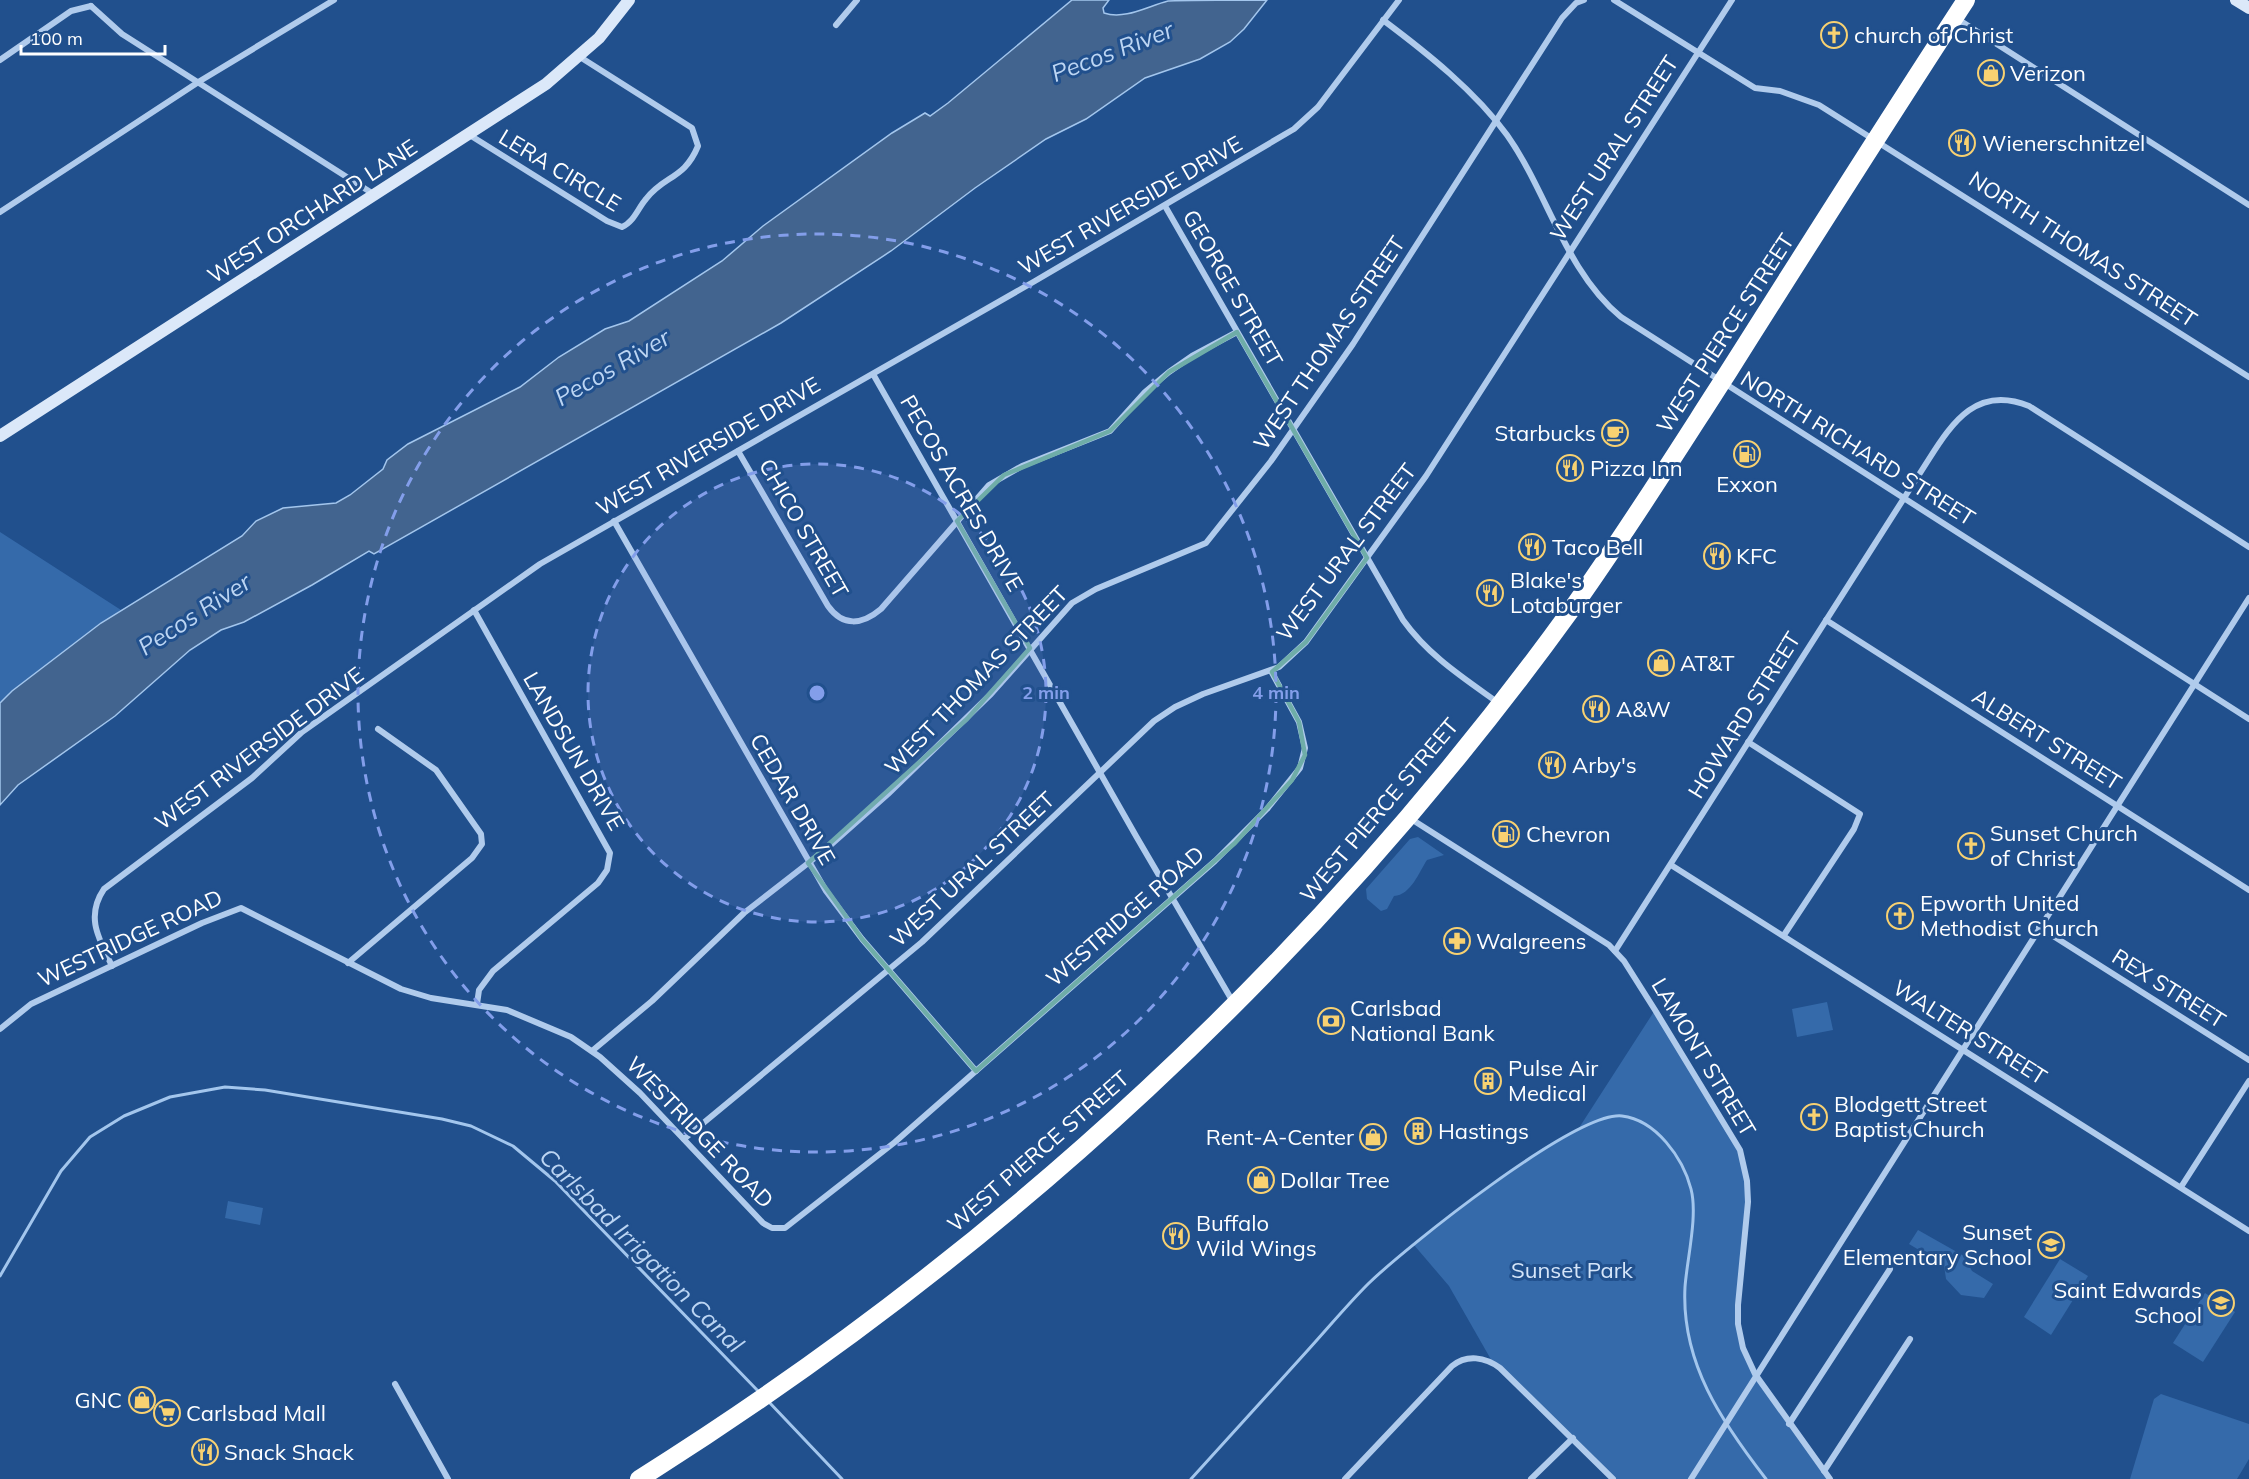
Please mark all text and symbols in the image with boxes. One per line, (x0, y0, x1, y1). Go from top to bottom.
water label: Pecos River (1047, 14, 1178, 88)
scale bar (21, 18, 165, 56)
church icon: church of Christ (1819, 20, 1849, 50)
place label: church of Christ (1854, 21, 2013, 49)
text: 100 m (30, 27, 83, 50)
street label: WEST URAL STREET (1544, 50, 1684, 246)
shop icon: Verizon (1976, 58, 2006, 88)
place label: Verizon (2010, 59, 2086, 87)
street label: LERA CIRCLE (494, 123, 626, 217)
restaurant icon: Wienerschnitzel (1947, 128, 1977, 158)
street label: WEST RIVERSIDE DRIVE (1013, 129, 1247, 281)
place label: Wienerschnitzel (1982, 129, 2145, 157)
street label: WEST ORCHARD LANE (202, 133, 422, 289)
street label: NORTH THOMAS STREET (1964, 165, 2202, 333)
street label: GEORGE STREET (1177, 205, 1289, 371)
street label: WEST PIERCE STREET (1650, 228, 1800, 438)
street label: WEST THOMAS STREET (1247, 231, 1411, 455)
water label: Pecos River (549, 321, 676, 412)
street label: NORTH RICHARD STREET (1736, 364, 1980, 532)
street label: WEST RIVERSIDE DRIVE (591, 370, 825, 522)
street label: PECOS ACRES DRIVE (894, 390, 1030, 596)
cafe icon: Starbucks (1600, 418, 1630, 448)
place label: Starbucks (1495, 419, 1596, 447)
fuel station icon: Exxon (1732, 439, 1762, 469)
restaurant icon: Pizza Inn (1555, 453, 1585, 483)
street label: CHICO STREET (753, 454, 855, 602)
place label: Pizza Inn (1590, 454, 1683, 482)
street label: WEST URAL STREET (1270, 458, 1422, 646)
place label: Exxon (1716, 470, 1778, 498)
restaurant icon: Taco Bell (1517, 532, 1547, 562)
place label: Taco Bell (1552, 533, 1643, 561)
restaurant icon: KFC (1702, 541, 1732, 571)
place label: KFC (1736, 542, 1777, 570)
water label: Pecos River (132, 566, 257, 662)
place label: Blake's Lotaburger (1510, 566, 1622, 619)
restaurant icon: Blake's Lotaburger (1475, 578, 1505, 608)
street label: WEST THOMAS STREET (878, 580, 1074, 780)
street label: HOWARD STREET (1681, 627, 1807, 803)
shop icon: AT&T (1646, 648, 1676, 678)
place label: AT&T (1680, 649, 1735, 677)
street label: WEST RIVERSIDE DRIVE (149, 660, 369, 836)
street label: LANDSUN DRIVE (517, 667, 631, 835)
text: 2 min (1022, 681, 1070, 704)
text: 4 min (1252, 681, 1300, 704)
street label: ALBERT STREET (1967, 682, 2127, 796)
centre of rings (807, 683, 827, 703)
restaurant icon: A&W (1581, 694, 1611, 724)
place label: A&W (1616, 695, 1671, 723)
street label: WEST PIERCE STREET (1294, 712, 1464, 908)
street label: CEDAR DRIVE (744, 728, 842, 870)
restaurant icon: Arby's (1537, 750, 1567, 780)
place label: Arby's (1572, 751, 1637, 779)
street label: WEST URAL STREET (884, 785, 1060, 953)
fuel station icon: Chevron (1491, 819, 1521, 849)
place label: Sunset Church of Christ (1990, 819, 2138, 872)
place label: Chevron (1526, 820, 1611, 848)
church icon: Sunset Church of Christ (1956, 831, 1986, 861)
street label: WESTRIDGE ROAD (1040, 840, 1210, 992)
street label: WESTRIDGE ROAD (33, 883, 227, 993)
place label: Epworth United Methodist Church (1920, 889, 2099, 942)
church icon: Epworth United Methodist Church (1885, 901, 1915, 931)
pharmacy icon: Walgreens (1442, 926, 1472, 956)
place label: Walgreens (1476, 927, 1587, 955)
street label: REX STREET (2107, 942, 2231, 1034)
street label: LAMONT STREET (1646, 973, 1762, 1141)
street label: WALTER STREET (1888, 973, 2052, 1091)
place label: Carlsbad National Bank (1350, 994, 1495, 1047)
bank icon: Carlsbad National Bank (1316, 1006, 1346, 1036)
street label: WESTRIDGE ROAD (620, 1050, 780, 1214)
place label: Pulse Air Medical (1508, 1054, 1598, 1107)
street label: WEST PIERCE STREET (941, 1064, 1135, 1238)
building icon: Pulse Air Medical (1473, 1066, 1503, 1096)
place label: Blodgett Street Baptist Church (1834, 1090, 1987, 1143)
church icon: Blodgett Street Baptist Church (1799, 1102, 1829, 1132)
building icon: Hastings (1403, 1116, 1433, 1146)
place label: Hastings (1438, 1117, 1529, 1145)
shop icon: Rent-A-Center (1358, 1122, 1388, 1152)
place label: Rent-A-Center (1206, 1123, 1354, 1151)
water label: Carlsbad Irrigation Canal (533, 1141, 751, 1359)
shop icon: Dollar Tree (1246, 1165, 1276, 1195)
place label: Dollar Tree (1280, 1166, 1390, 1194)
place label: Buffalo Wild Wings (1196, 1209, 1317, 1262)
place label: Sunset Elementary School (1843, 1218, 2032, 1271)
restaurant icon: Buffalo Wild Wings (1161, 1221, 1191, 1251)
school or university icon: Sunset Elementary School (2036, 1230, 2066, 1260)
park label: Sunset Park (1511, 1256, 1634, 1284)
place label: Saint Edwards School (2053, 1276, 2202, 1329)
school or university icon: Saint Edwards School (2206, 1288, 2236, 1318)
shop icon: GNC (127, 1385, 157, 1415)
place label: GNC (74, 1386, 122, 1414)
supermarket icon: Carlsbad Mall (152, 1398, 182, 1428)
place label: Carlsbad Mall (186, 1399, 326, 1427)
restaurant icon: Snack Shack (190, 1437, 220, 1467)
place label: Snack Shack (224, 1438, 354, 1466)

